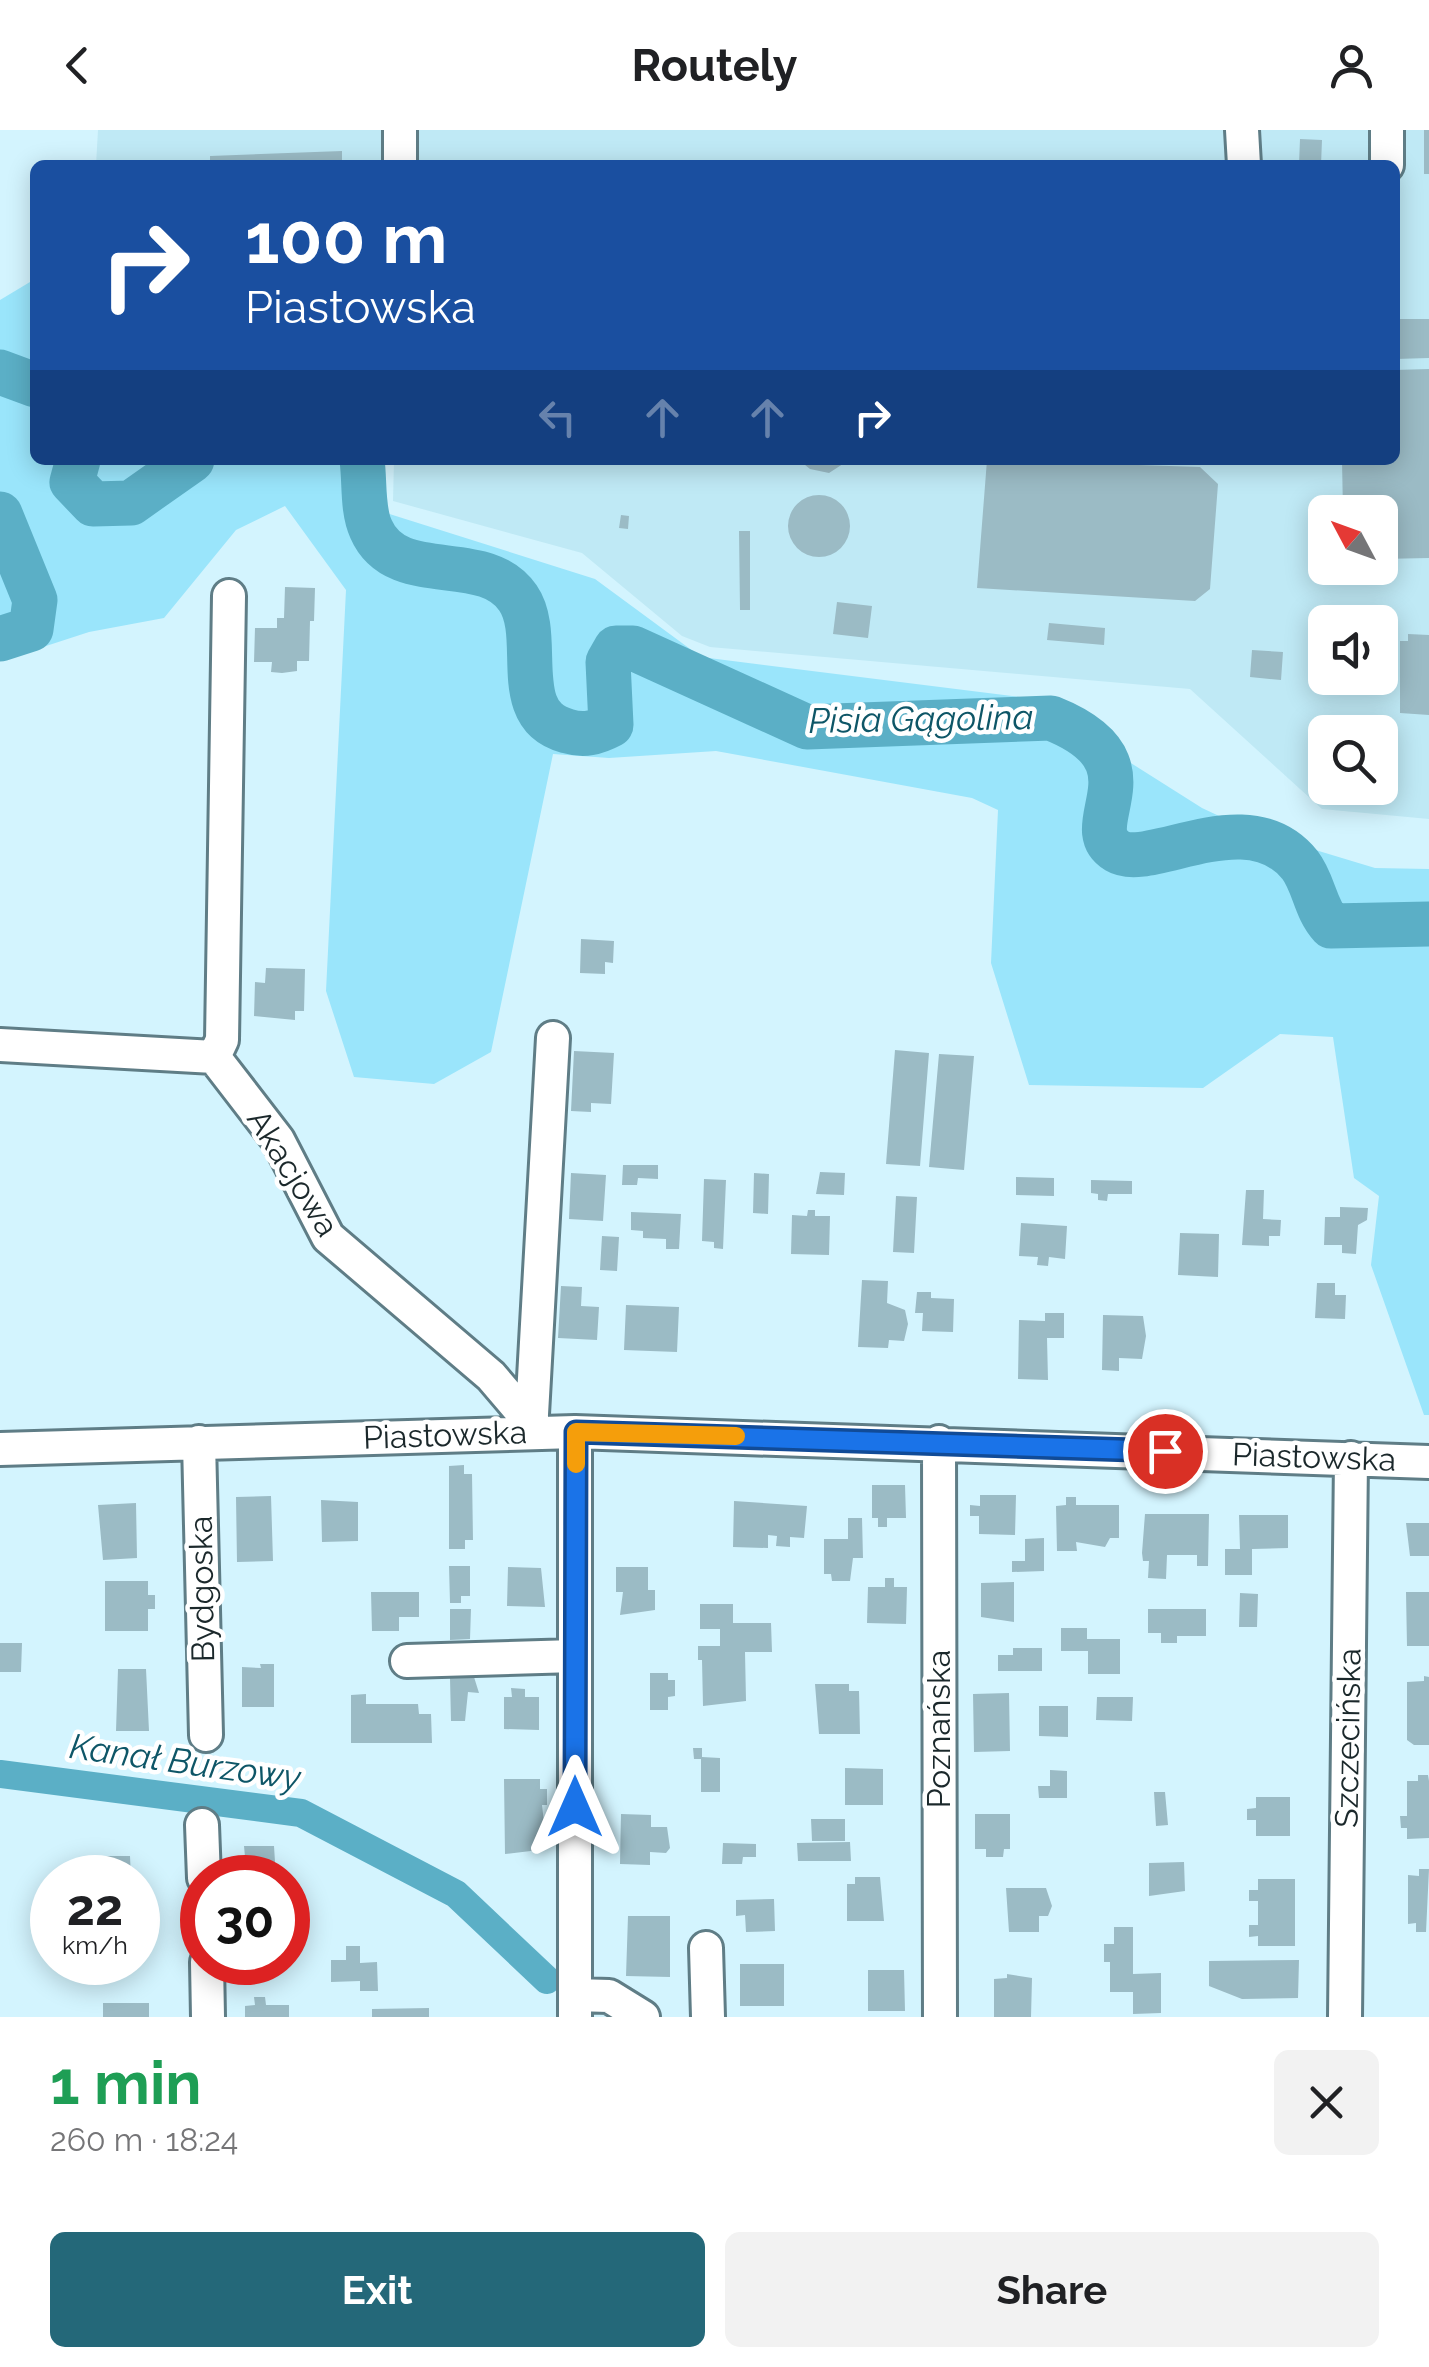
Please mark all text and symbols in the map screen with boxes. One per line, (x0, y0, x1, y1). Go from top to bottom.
icon: back (50, 38, 105, 93)
icon: person (1324, 38, 1379, 93)
text: Routely (632, 39, 797, 92)
text: 100 m (245, 197, 448, 279)
icon: right (80, 200, 210, 330)
text: Piastowska (245, 281, 476, 334)
icon: left (530, 390, 585, 445)
icon: ahead (635, 390, 690, 445)
icon: ahead (740, 390, 795, 445)
icon: right (845, 390, 900, 445)
north arrow (1308, 495, 1398, 585)
map controls (1308, 495, 1398, 805)
button: sound (1308, 605, 1398, 695)
water label: Pisia Gągolina (808, 696, 1034, 741)
button: search (1308, 715, 1398, 805)
street label: Akacjowa (240, 1103, 347, 1243)
pin (1123, 1409, 1208, 1494)
street label: Piastowska (362, 1413, 528, 1456)
icon: arrive (1138, 1424, 1193, 1479)
street label: Piastowska (1231, 1435, 1397, 1478)
street label: Bydgoska (182, 1516, 221, 1663)
street label: Szczecińska (1327, 1648, 1368, 1828)
street label: Poznańska (920, 1650, 957, 1808)
water label: Kanał Burzowy (67, 1725, 304, 1798)
position arrow (523, 1755, 627, 1859)
speed limit sign: 30 (180, 1855, 310, 1985)
text: 22 (67, 1878, 123, 1937)
text: km/h (62, 1930, 128, 1960)
text: 1 min (50, 2048, 201, 2118)
button: close (1274, 2050, 1379, 2155)
text: 260 m · 18:24 (50, 2121, 238, 2158)
button: Exit (50, 2232, 705, 2347)
button: Share (725, 2232, 1379, 2347)

